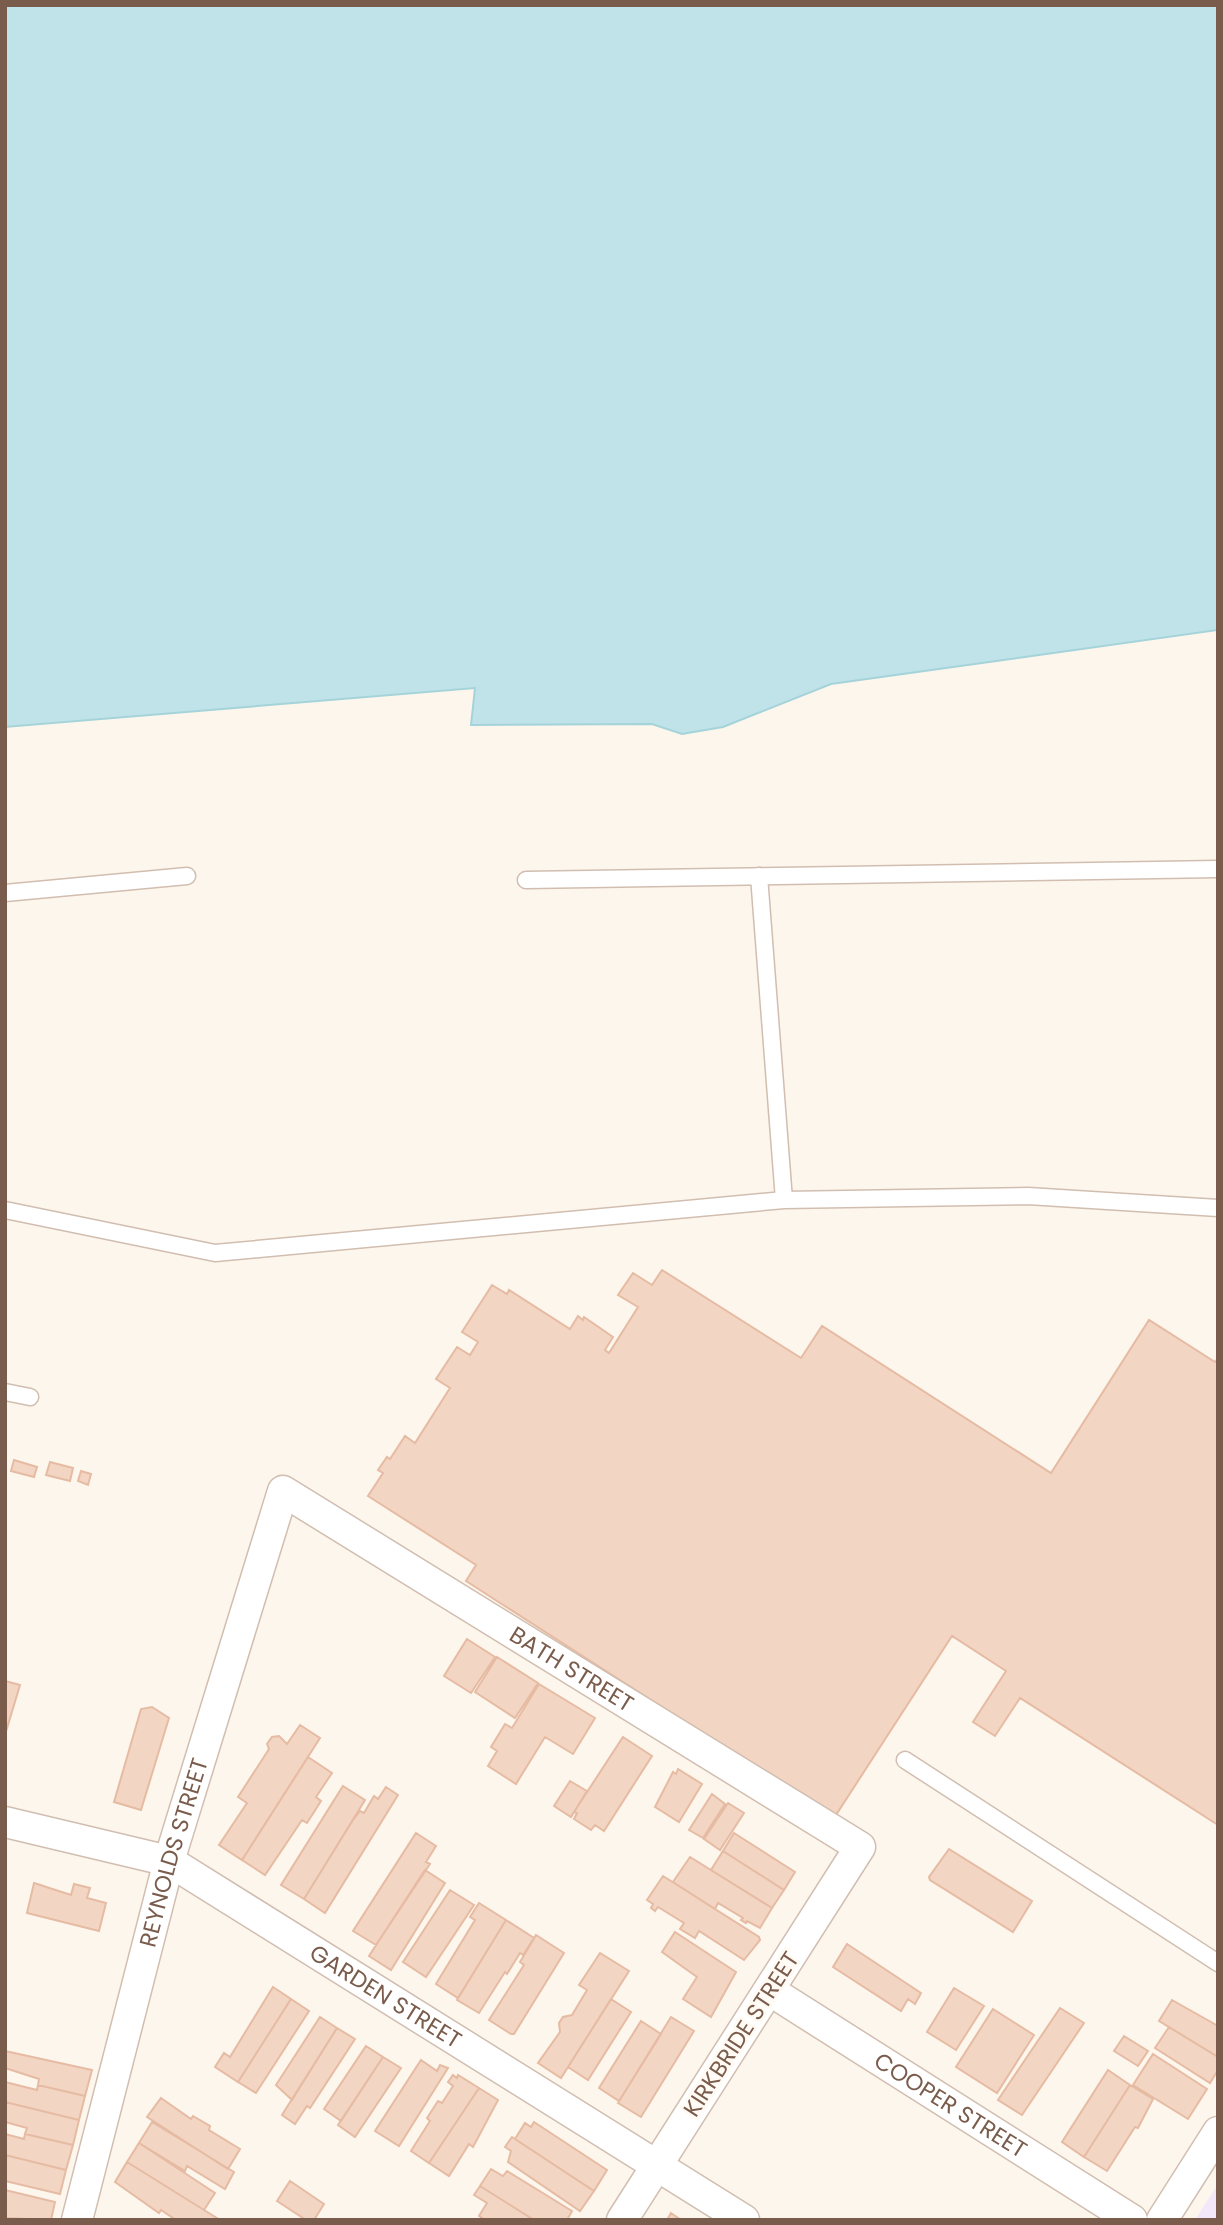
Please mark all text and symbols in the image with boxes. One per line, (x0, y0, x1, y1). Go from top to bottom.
street label: BATH STREET (504, 1619, 640, 1720)
street label: REYNOLDS STREET (132, 1754, 216, 1951)
street label: GARDEN STREET (303, 1937, 468, 2056)
street label: KIRKBRIDE STREET (676, 1945, 806, 2123)
street label: COOPER STREET (868, 2045, 1033, 2165)

